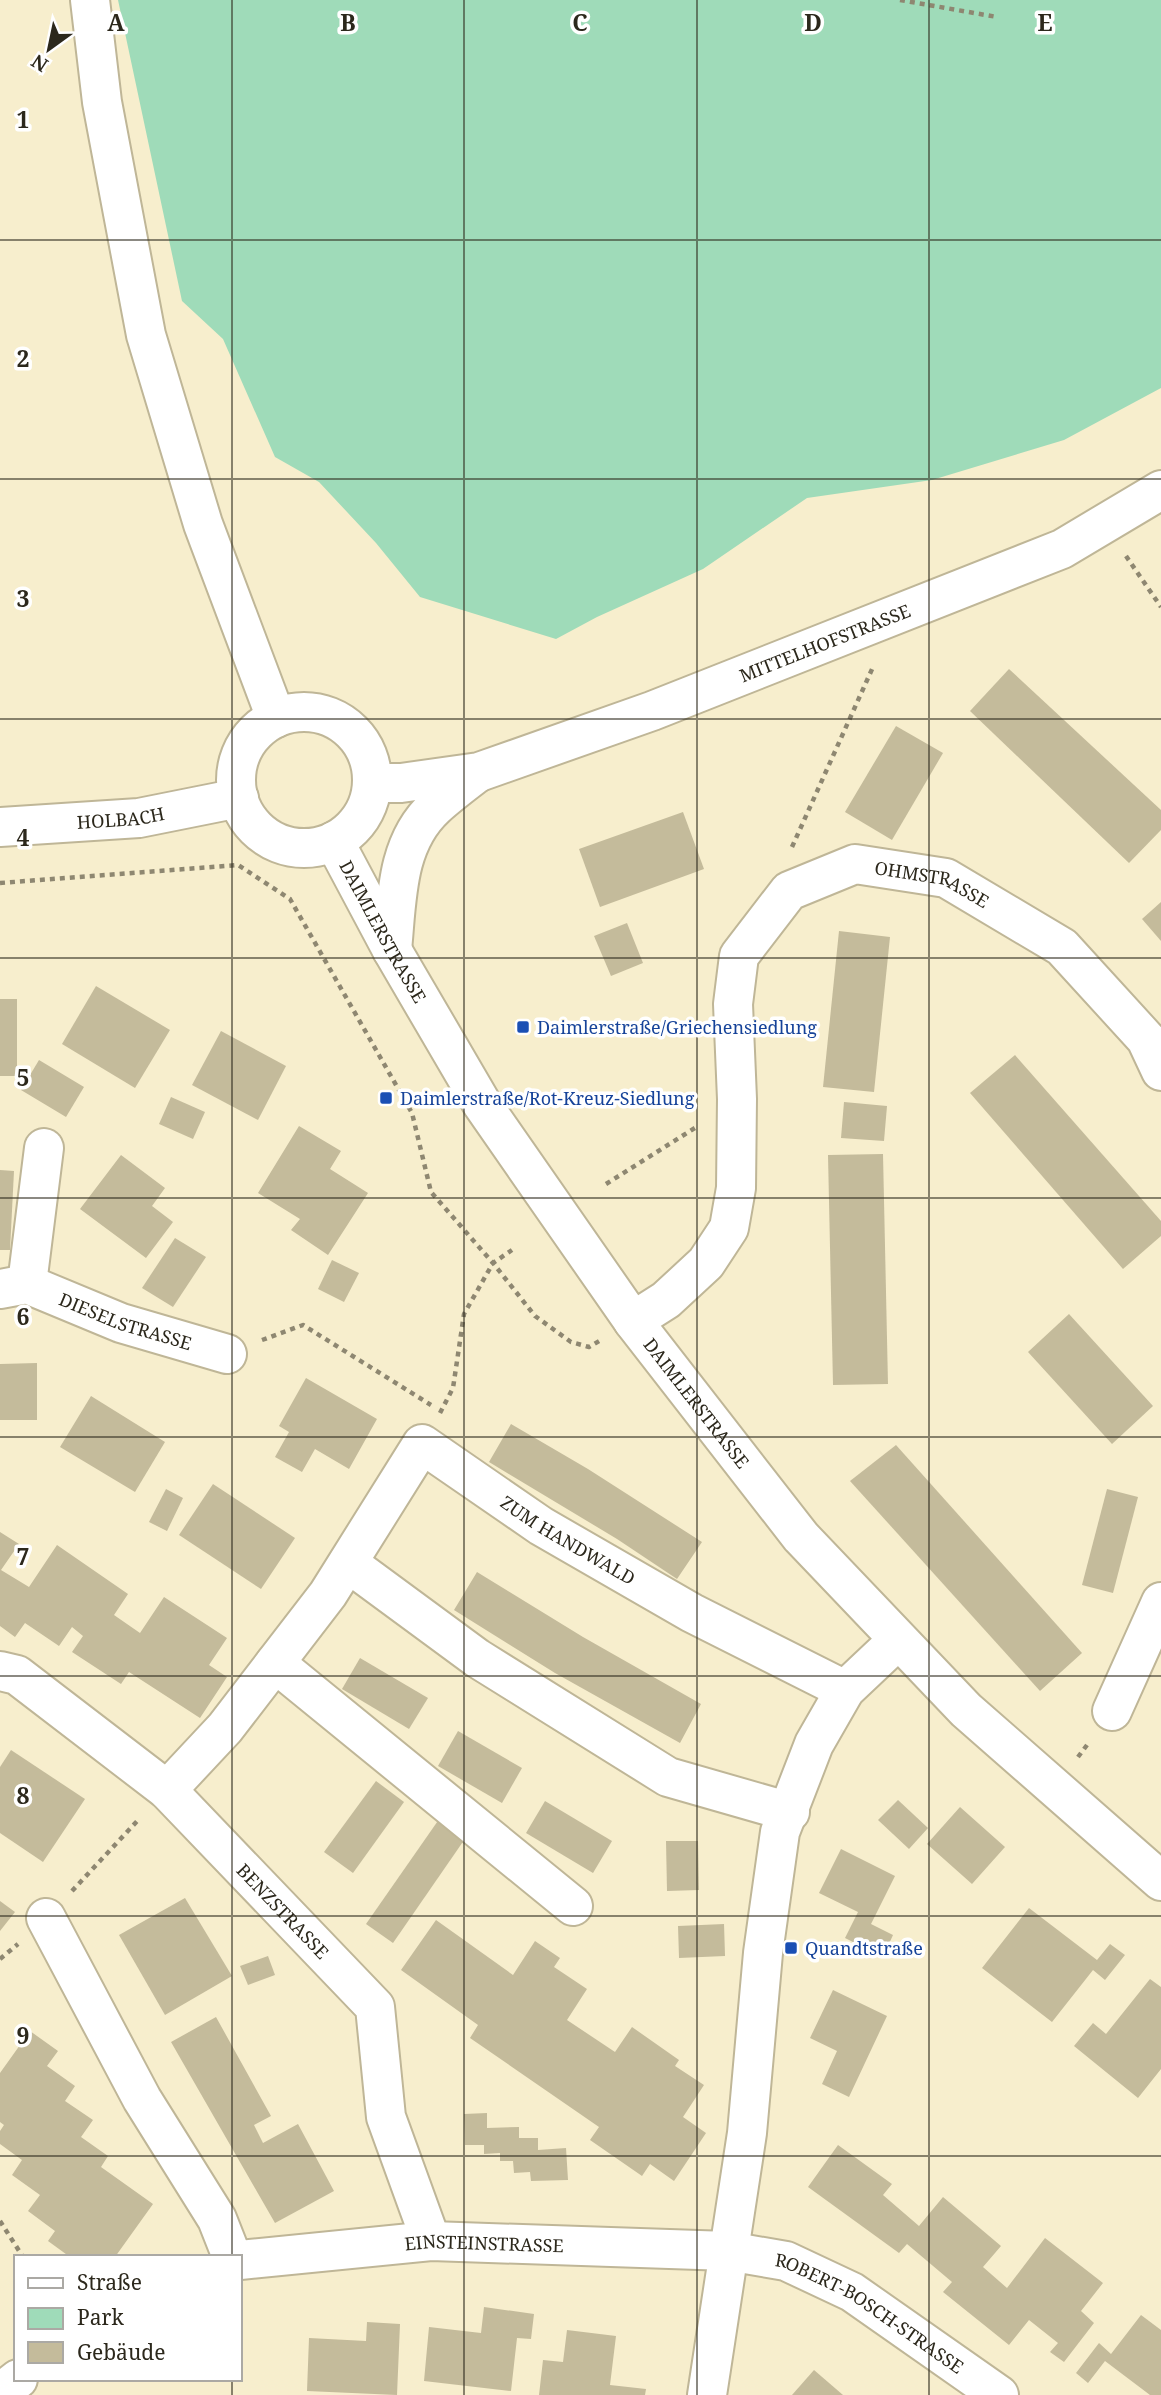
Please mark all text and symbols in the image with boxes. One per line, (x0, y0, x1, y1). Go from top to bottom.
text: A (107, 6, 125, 38)
text: B (340, 6, 356, 38)
text: C (572, 6, 588, 38)
text: D (804, 6, 822, 38)
text: E (1037, 6, 1053, 38)
north arrow (14, 14, 84, 84)
text: N (26, 48, 53, 78)
text: 1 (17, 103, 30, 135)
text: 2 (17, 342, 30, 374)
text: 3 (17, 582, 30, 614)
street label: MITTELHOFSTRASSE (736, 598, 914, 687)
street label: HOLBACH (76, 801, 167, 834)
text: 4 (17, 821, 30, 853)
street label: OHMSTRASSE (873, 855, 994, 913)
street label: DAIMLERSTRASSE (334, 856, 432, 1007)
place label: Daimlerstraße/Griechensiedlung (537, 1015, 817, 1039)
marker: Daimlerstraße/Griechensiedlung (515, 1019, 531, 1035)
text: 5 (17, 1061, 30, 1093)
place label: Daimlerstraße/Rot-Kreuz-Siedlung (400, 1086, 695, 1110)
marker: Daimlerstraße/Rot-Kreuz-Siedlung (378, 1090, 394, 1106)
street label: DIESELSTRASSE (56, 1287, 195, 1355)
text: 6 (17, 1300, 30, 1332)
street label: DAIMLERSTRASSE (638, 1333, 755, 1473)
street label: ZUM HANDWALD (496, 1490, 640, 1590)
text: 7 (17, 1540, 30, 1572)
text: 8 (17, 1779, 30, 1811)
street label: BENZSTRASSE (232, 1858, 334, 1964)
place label: Quandtstraße (805, 1936, 923, 1960)
marker: Quandtstraße (783, 1940, 799, 1956)
text: 9 (17, 2019, 30, 2051)
street label: EINSTEINSTRASSE (403, 2229, 564, 2257)
street label: ROBERT-BOSCH-STRASSE (773, 2247, 969, 2379)
legend (14, 2255, 242, 2381)
text: Straße (77, 2268, 142, 2296)
text: Park (77, 2303, 124, 2331)
text: Gebäude (77, 2338, 165, 2366)

